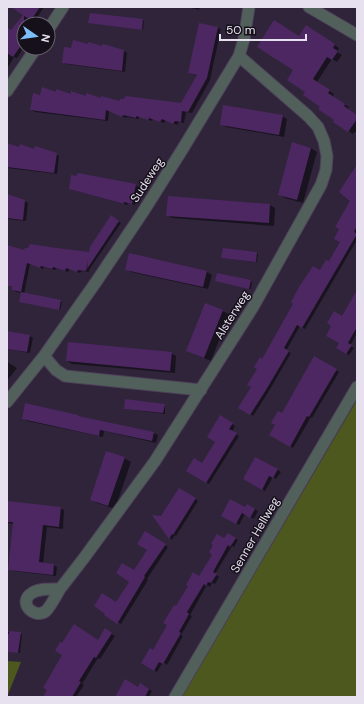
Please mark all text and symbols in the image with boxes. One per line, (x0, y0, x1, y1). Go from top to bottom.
north arrow (16, 16, 56, 56)
scale bar (220, 16, 306, 42)
text: 50 m (226, 22, 255, 38)
text: N (38, 33, 53, 44)
street label: Sudeweg (127, 154, 168, 205)
street label: Alsterweg (211, 287, 253, 342)
street label: Senner Hellweg (227, 494, 283, 576)

